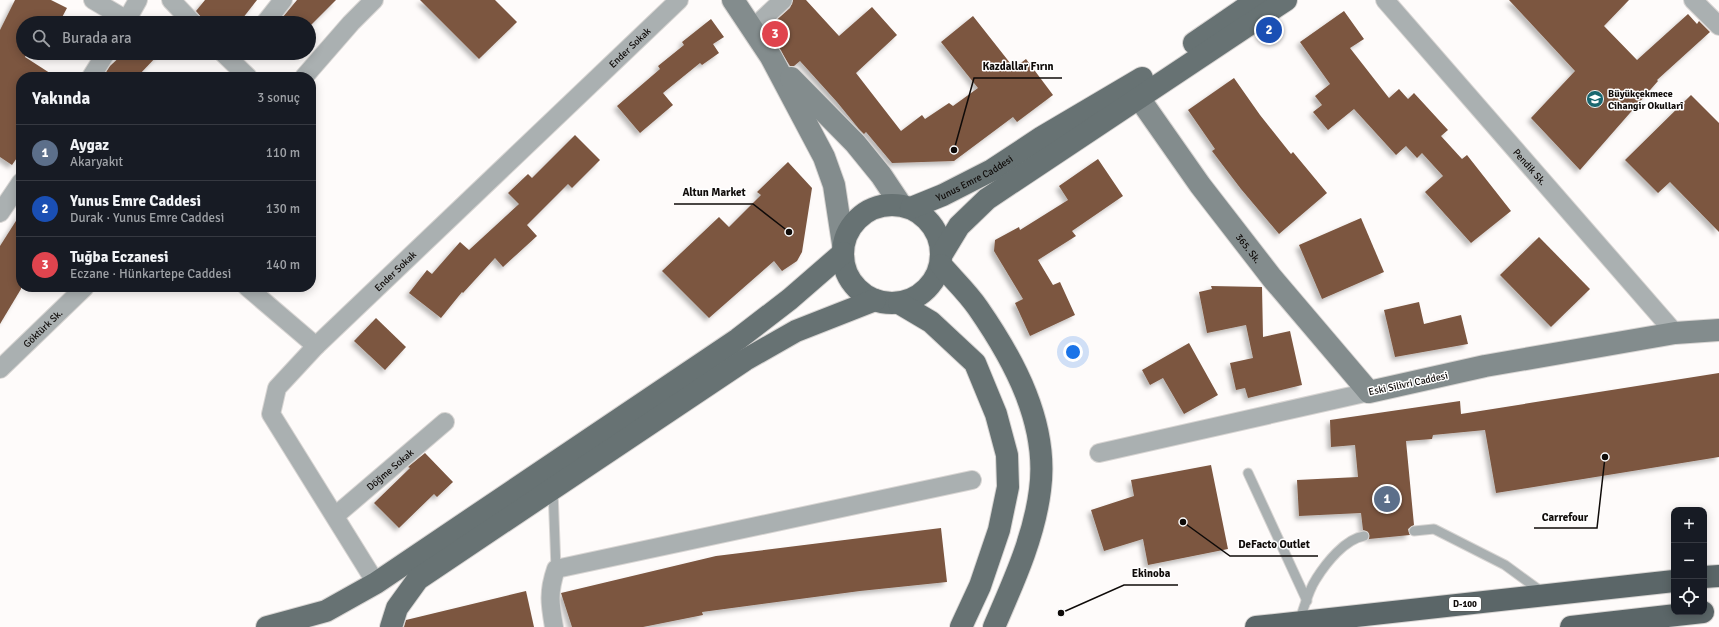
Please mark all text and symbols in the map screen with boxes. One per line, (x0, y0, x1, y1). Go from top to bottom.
pin: 2 (1256, 15, 1282, 45)
search box (16, 16, 316, 60)
pin: 3 (762, 19, 788, 49)
street label: Ender Sokak (607, 25, 654, 71)
icon: search (30, 27, 52, 49)
text: Burada ara (62, 29, 132, 47)
callout: Kazdallar Fırın (974, 55, 1062, 78)
text: Kazdallar Fırın (982, 60, 1054, 73)
text: Yakında (32, 88, 90, 109)
place label: Büyükçekmece Cihangir Okullarî (1608, 88, 1683, 112)
school or university icon: Büyükçekmece Cihangir Okullarî (1585, 89, 1605, 109)
text: 3 sonuç (257, 90, 300, 106)
text: Aygaz (70, 136, 109, 154)
text: 1 (41, 145, 49, 161)
text: 110 m (266, 145, 300, 161)
street label: Pendik Sk. (1510, 147, 1549, 188)
street label: Yunus Emre Caddesi (934, 153, 1015, 204)
text: Akaryakıt (70, 154, 123, 170)
callout: Altun Market (674, 181, 753, 204)
text: Altun Market (682, 186, 746, 199)
text: Yunus Emre Caddesi (70, 192, 201, 210)
text: 2 (41, 201, 49, 217)
text: 130 m (266, 201, 300, 217)
text: Durak · Yunus Emre Caddesi (70, 210, 224, 226)
street label: 365. Sk. (1233, 231, 1263, 266)
text: Tuğba Eczanesi (70, 248, 168, 266)
street label: Ender Sokak (372, 249, 419, 294)
text: 3 (41, 257, 49, 273)
text: 140 m (266, 257, 300, 273)
text: Eczane · Hünkartepe Caddesi (70, 266, 231, 282)
street label: Göktürk Sk. (21, 307, 65, 350)
your location (1063, 342, 1083, 362)
street label: Eski Silivri Caddesi (1367, 370, 1449, 398)
street label: Döğme Sokak (364, 447, 416, 493)
pin: 1 (1374, 484, 1400, 514)
callout: Carrefour (1534, 505, 1597, 528)
map controls (1671, 507, 1707, 615)
button: + (1671, 507, 1707, 543)
text: Carrefour (1542, 511, 1589, 524)
callout: DeFacto Outlet (1230, 533, 1318, 556)
text: DeFacto Outlet (1238, 538, 1310, 551)
button: − (1671, 543, 1707, 579)
callout: Ekinoba (1124, 562, 1178, 585)
text: Ekinoba (1132, 567, 1171, 580)
button: locate (1671, 579, 1707, 615)
road number: D-100 (1449, 597, 1481, 611)

